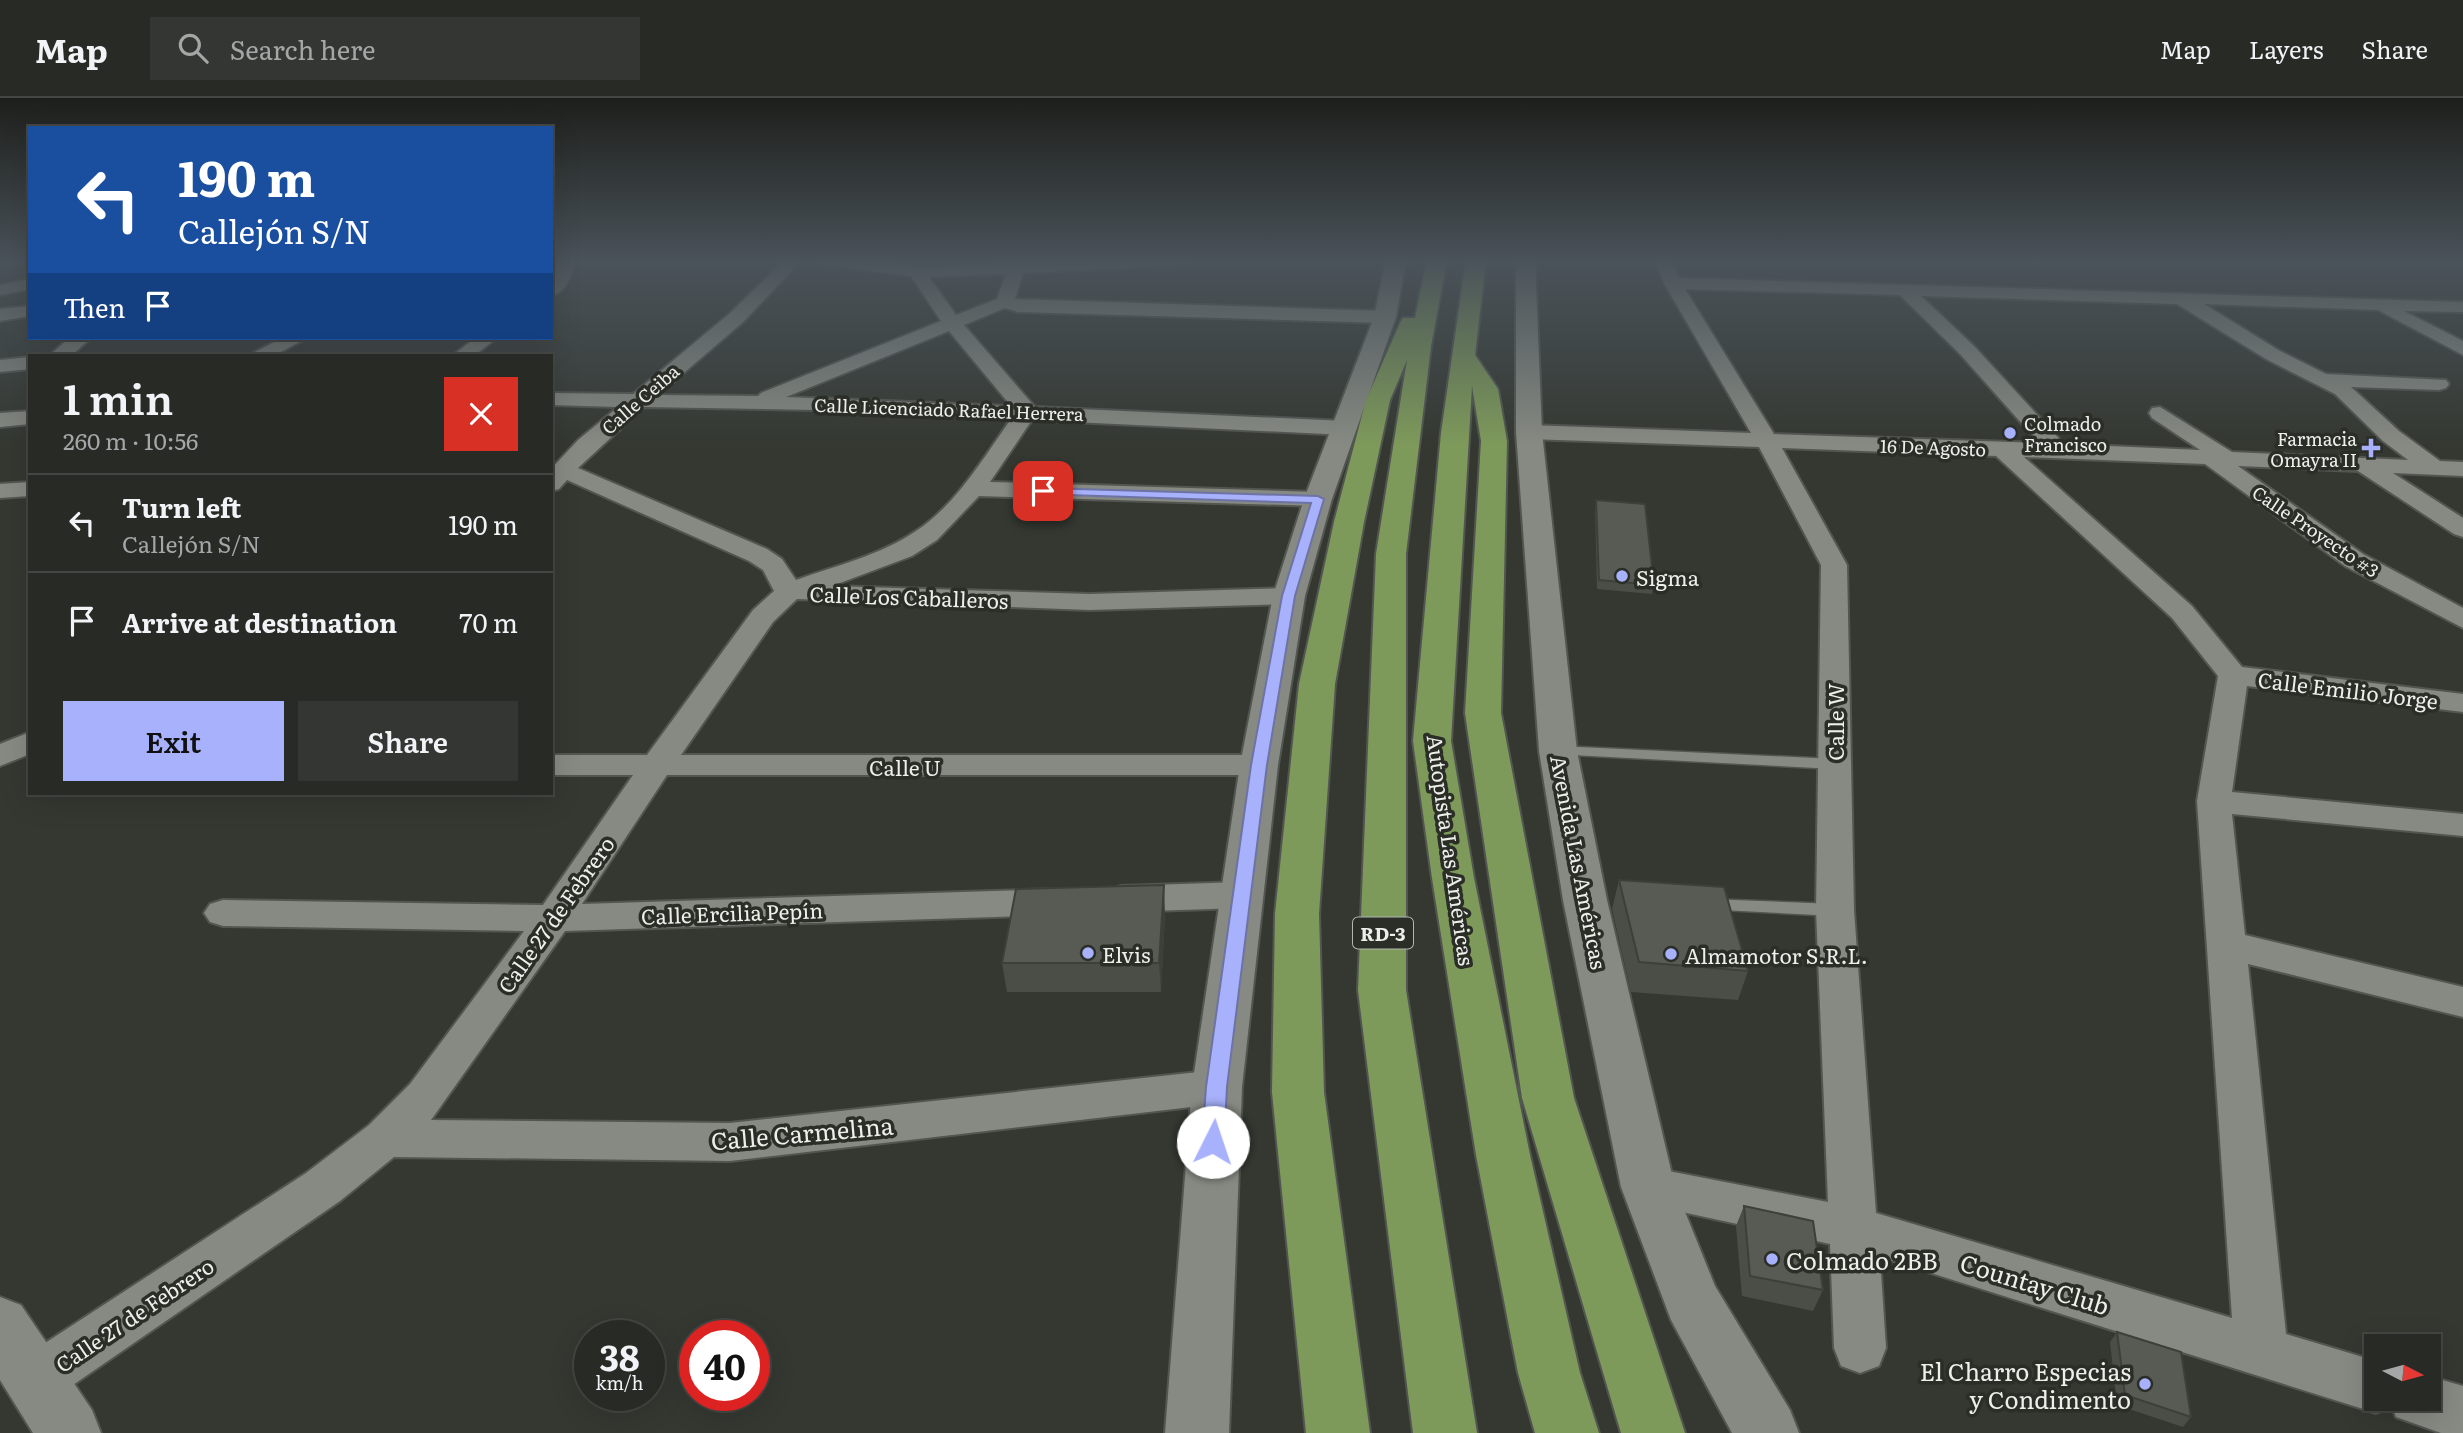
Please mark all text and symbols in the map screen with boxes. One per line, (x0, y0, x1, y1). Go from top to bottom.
search box (150, 17, 640, 80)
text: Map (35, 24, 108, 73)
icon: search (174, 29, 212, 67)
text: Search here (230, 29, 376, 68)
text: Map (2160, 31, 2211, 66)
text: Layers (2249, 31, 2323, 66)
text: Share (2361, 31, 2428, 66)
text: 190 m (178, 139, 315, 212)
icon: left (63, 154, 154, 245)
text: Callejón S/N (178, 206, 370, 254)
text: Then (63, 287, 125, 326)
icon: arrive (139, 287, 177, 325)
street label: Calle Ceiba (595, 357, 685, 440)
text: 1 min (63, 366, 173, 428)
button: close (444, 377, 518, 451)
street label: Calle Licenciado Rafael Herrera (814, 391, 1085, 427)
place label: Colmado Francisco (2024, 410, 2107, 458)
text: 260 m · 10:56 (63, 423, 198, 457)
marker: Colmado Francisco (2002, 425, 2018, 441)
place label: Farmacia Omayra II (2270, 425, 2357, 473)
street label: 16 De Agosto (1879, 432, 1987, 462)
marker: Farmacia Omayra II (2363, 440, 2379, 456)
pin (1013, 461, 1073, 521)
icon: arrive (1024, 472, 1062, 510)
street label: Calle Proyecto #3 (2247, 478, 2385, 584)
text: Turn left (122, 487, 241, 526)
icon: left (63, 504, 101, 542)
text: 190 m (448, 504, 518, 543)
text: Callejón S/N (122, 526, 260, 560)
place label: Sigma (1636, 561, 1700, 592)
marker: Sigma (1614, 568, 1630, 584)
street label: Calle Los Caballeros (809, 577, 1009, 615)
icon: arrive (63, 602, 101, 640)
text: Arrive at destination (122, 602, 397, 641)
text: 70 m (459, 602, 518, 641)
street label: Calle Emilio Jorge (2256, 663, 2440, 715)
street label: Calle W (1819, 683, 1850, 761)
button: Exit (63, 701, 284, 781)
button: Share (298, 701, 518, 781)
street label: Autopista Las Américas (1420, 733, 1484, 967)
street label: Calle U (869, 751, 941, 782)
street label: Avenida Las Américas (1544, 752, 1616, 972)
street label: Calle 27 de Febrero (489, 829, 621, 999)
street label: Calle Ercilia Pepín (640, 893, 824, 931)
road number: RD-3 (1353, 918, 1413, 948)
place label: Elvis (1102, 938, 1151, 969)
place label: Almamotor S.R.L. (1685, 939, 1868, 970)
marker: Elvis (1080, 945, 1096, 961)
marker: Almamotor S.R.L. (1663, 946, 1679, 962)
position arrow (1176, 1105, 1250, 1179)
street label: Calle Carmelina (709, 1107, 895, 1157)
place label: Colmado 2BB (1786, 1242, 1938, 1277)
street label: Countay Club (1956, 1244, 2114, 1322)
street label: Calle 27 de Febrero (49, 1249, 219, 1379)
marker: Colmado 2BB (1764, 1251, 1780, 1267)
speed limit sign: 40 (679, 1320, 770, 1411)
text: 38 (599, 1330, 640, 1382)
north arrow (2364, 1334, 2441, 1410)
map controls (2364, 1334, 2441, 1411)
place label: El Charro Especias y Condimento (1920, 1353, 2131, 1416)
text: km/h (596, 1369, 643, 1396)
marker: El Charro Especias y Condimento (2137, 1376, 2153, 1392)

